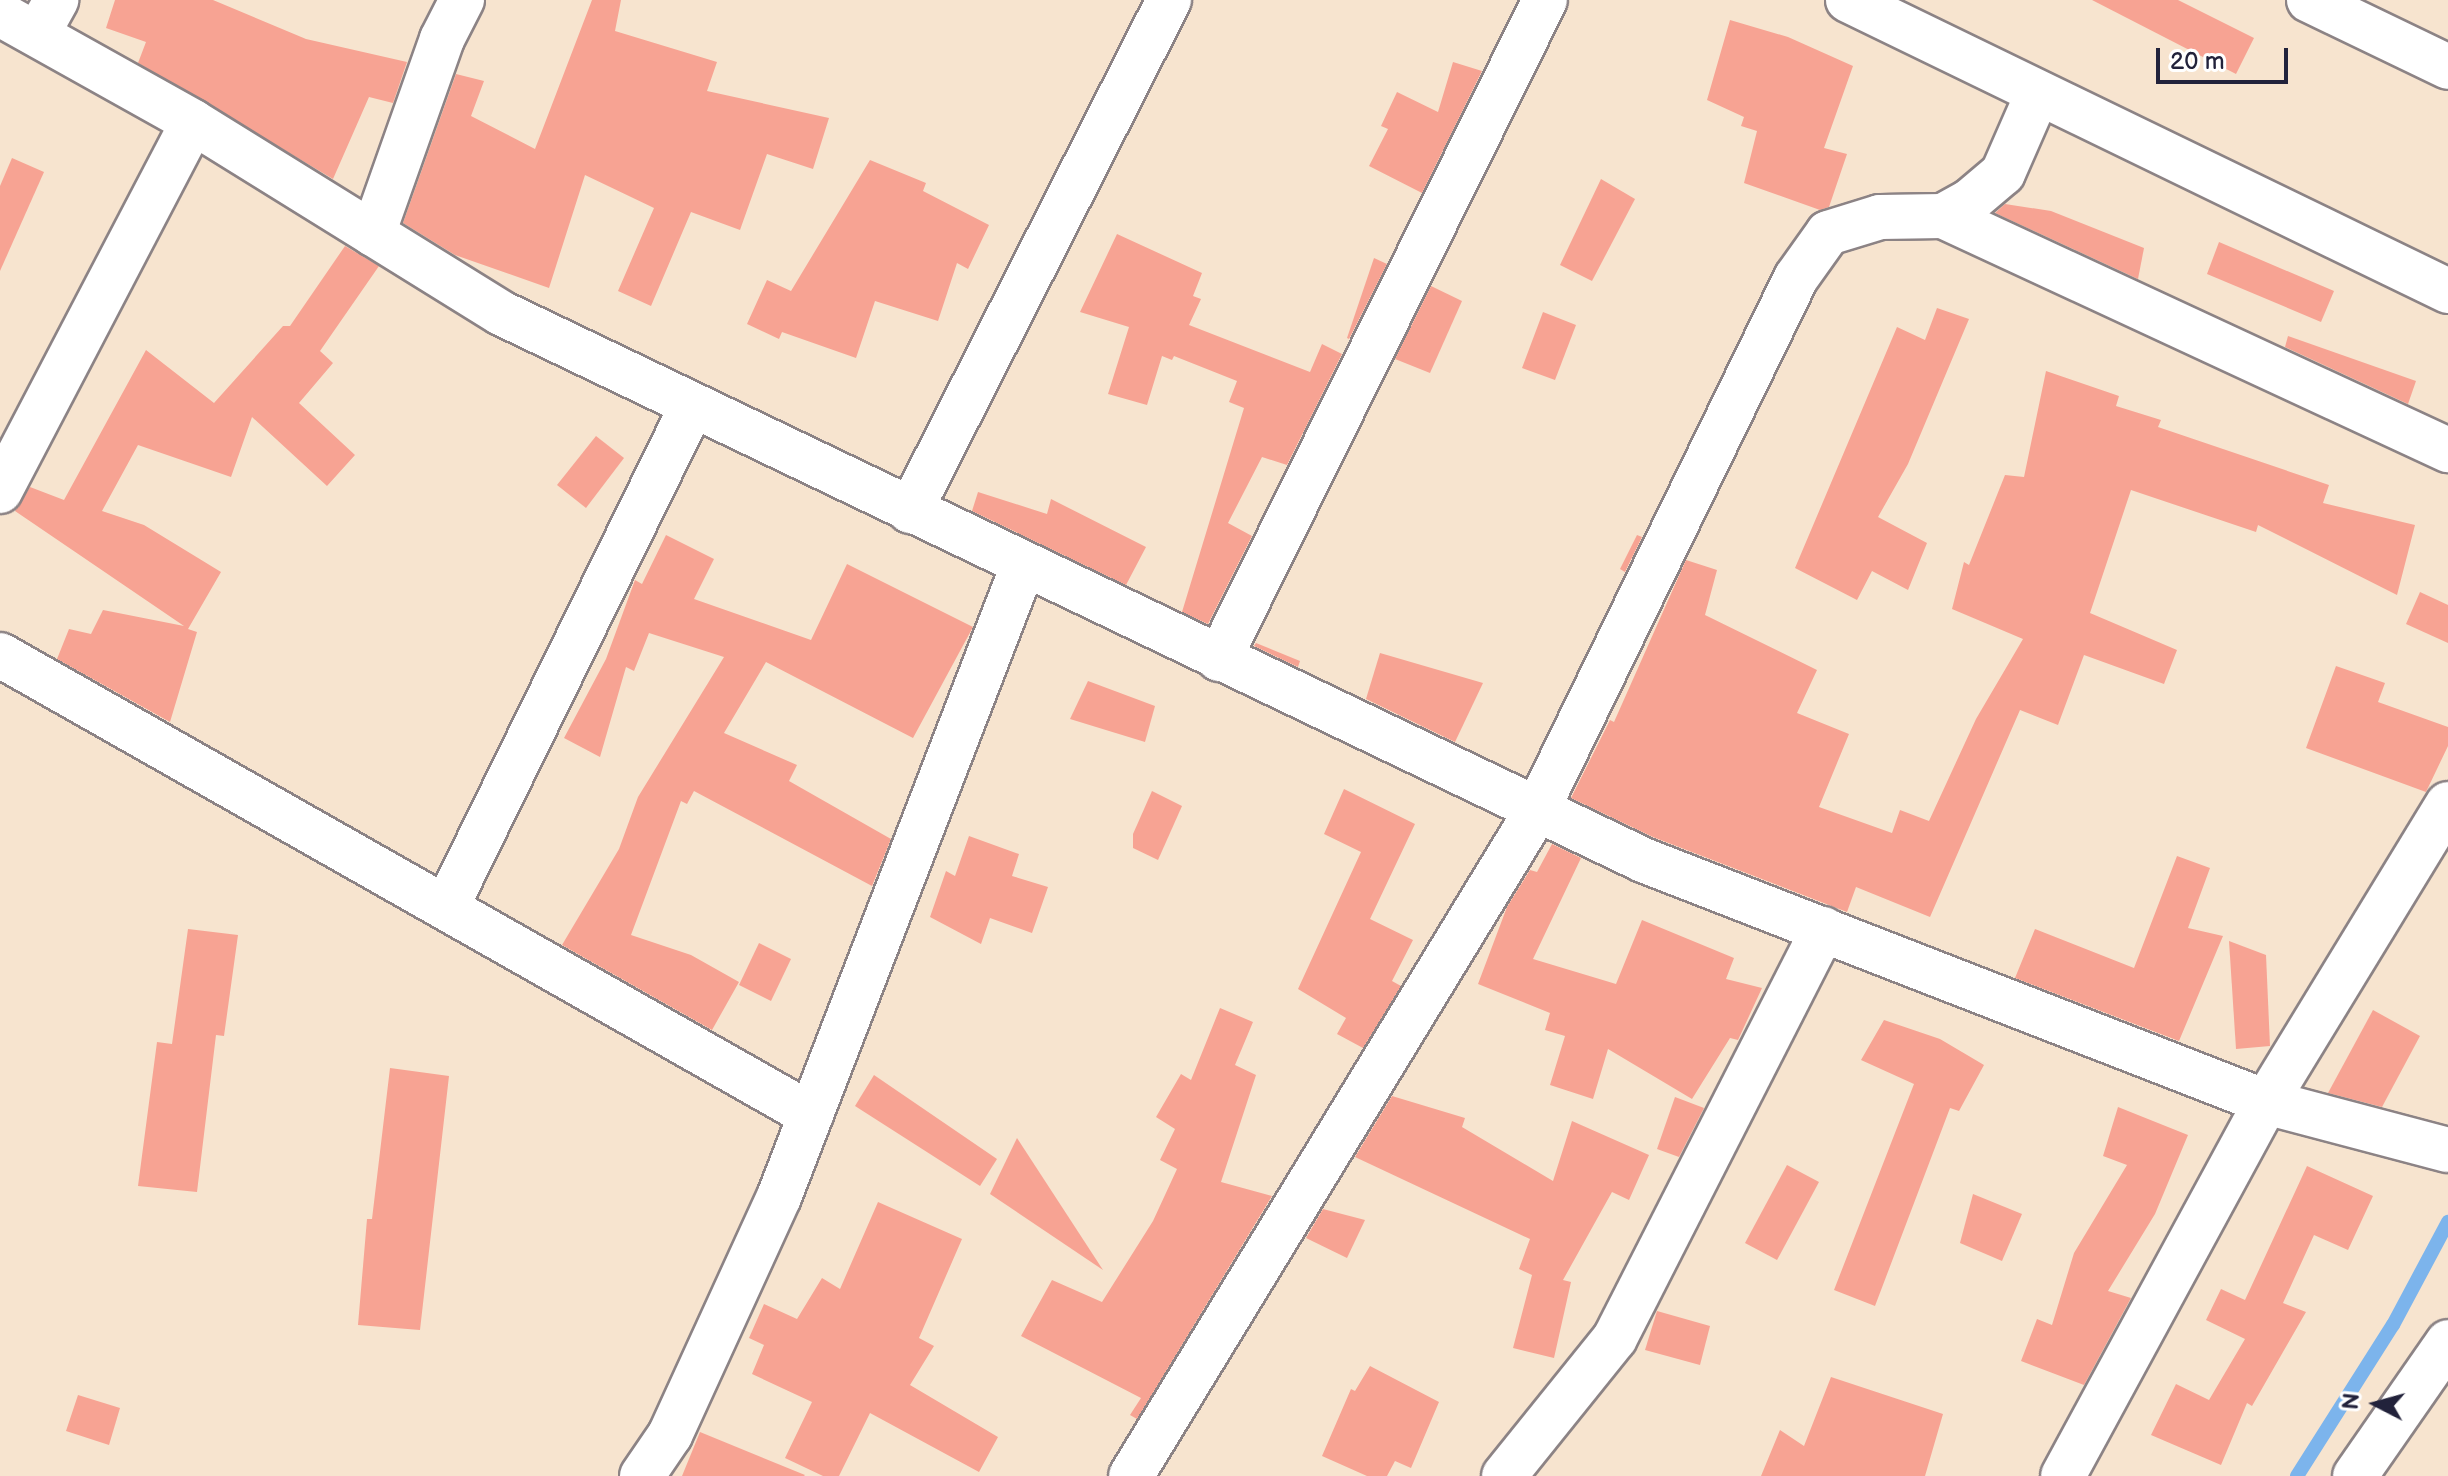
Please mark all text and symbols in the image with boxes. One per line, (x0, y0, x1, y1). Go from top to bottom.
scale bar (2160, 32, 2292, 82)
text: 20 m (2170, 47, 2225, 76)
north arrow (2336, 1364, 2416, 1444)
text: N (2337, 1392, 2366, 1411)

